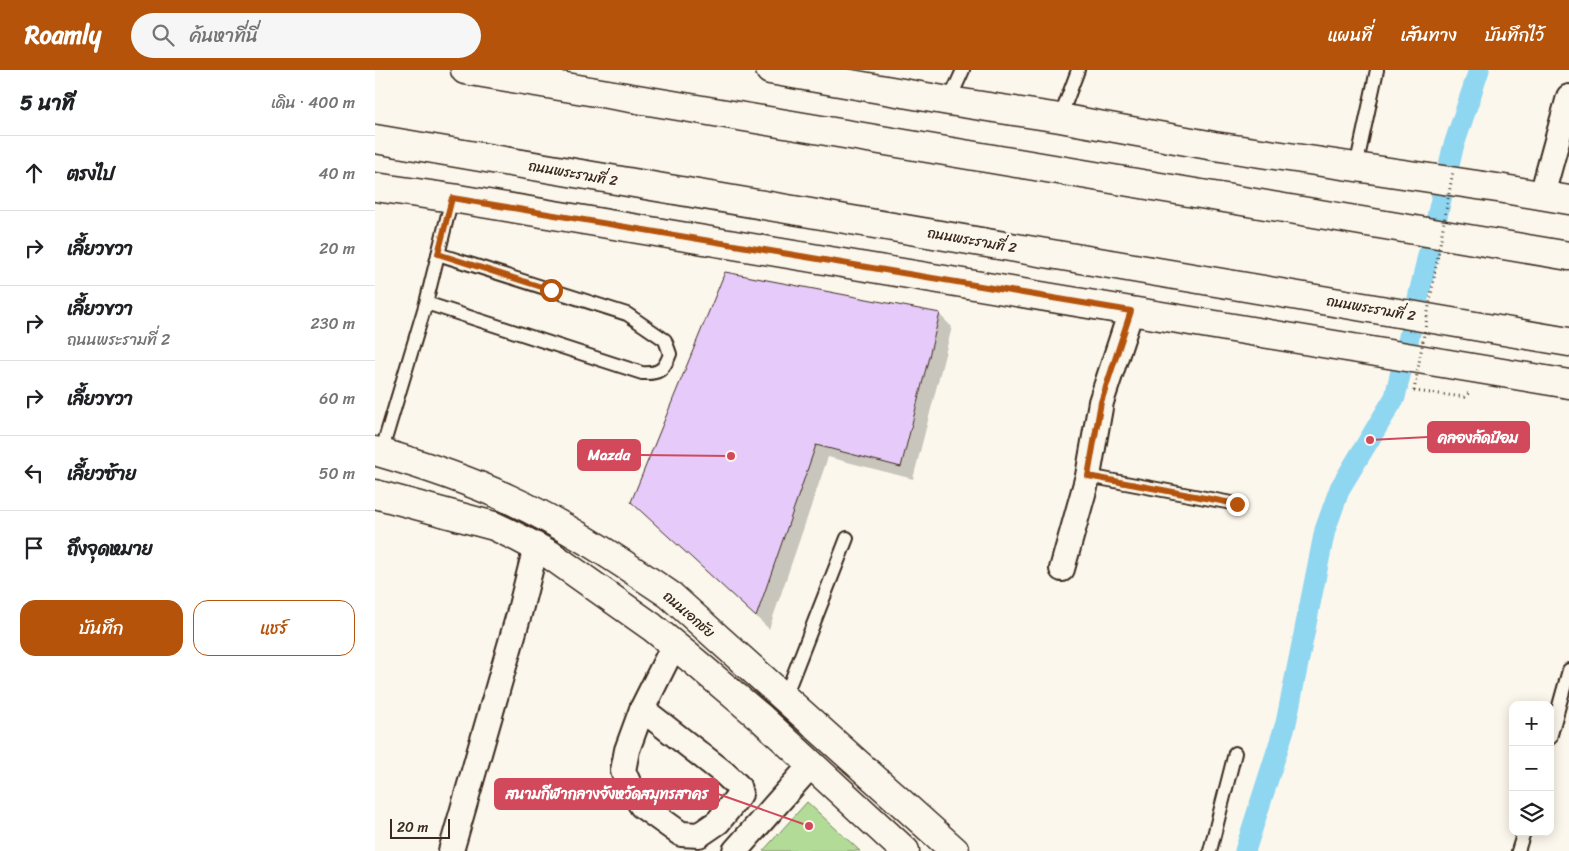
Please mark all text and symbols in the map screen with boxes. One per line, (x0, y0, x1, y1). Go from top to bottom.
search box (131, 13, 481, 58)
text: Roamly (25, 14, 101, 56)
text: ค้นหาที่นี่ (189, 19, 258, 52)
text: แผนที่ (1327, 19, 1372, 51)
text: เส้นทาง (1400, 19, 1457, 51)
text: บันทึกไว้ (1485, 19, 1544, 51)
icon: search (149, 21, 177, 49)
text: 5 นาที (20, 84, 75, 122)
text: เดิน · 400 m (271, 88, 355, 117)
street label: ถนนพระรามที่ 2 (526, 152, 620, 194)
text: ตรงไป (67, 157, 115, 190)
icon: ahead (20, 159, 48, 187)
text: 40 m (318, 159, 355, 188)
street label: ถนนพระรามที่ 2 (925, 219, 1019, 261)
text: เลี้ยวขวา (67, 232, 133, 265)
icon: right (20, 234, 48, 262)
text: 20 m (319, 234, 355, 263)
route start (540, 279, 563, 302)
street label: ถนนพระรามที่ 2 (1324, 287, 1418, 329)
text: เลี้ยวขวา (67, 292, 133, 325)
icon: right (20, 309, 48, 337)
text: 230 m (310, 309, 355, 338)
text: ถนนพระรามที่ 2 (67, 325, 170, 354)
text: เลี้ยวขวา (67, 382, 133, 415)
icon: right (20, 384, 48, 412)
text: 60 m (319, 384, 355, 413)
callout: คลองลัดป้อม (1428, 422, 1529, 452)
text: คลองลัดป้อม (1437, 425, 1519, 451)
callout: Mazda (578, 440, 640, 470)
text: Mazda (587, 442, 631, 468)
text: เลี้ยวซ้าย (67, 457, 136, 490)
icon: left (20, 459, 48, 487)
text: 50 m (319, 459, 355, 488)
route end (1226, 493, 1249, 516)
text: ถึงจุดหมาย (67, 532, 153, 565)
icon: arrive (20, 534, 48, 562)
street label: ถนนเอกชัย (657, 584, 720, 644)
button: บันทึก (20, 600, 183, 656)
button: แชร์ (193, 600, 355, 656)
map controls (1509, 701, 1554, 836)
button: + (1509, 701, 1554, 746)
button: − (1509, 746, 1554, 791)
callout: สนามกีฬากลางจังหวัดสมุทรสาคร (495, 779, 718, 809)
text: สนามกีฬากลางจังหวัดสมุทรสาคร (505, 781, 710, 807)
button: layers (1509, 791, 1554, 836)
text: 20 m (397, 815, 428, 840)
scale bar (390, 816, 450, 839)

